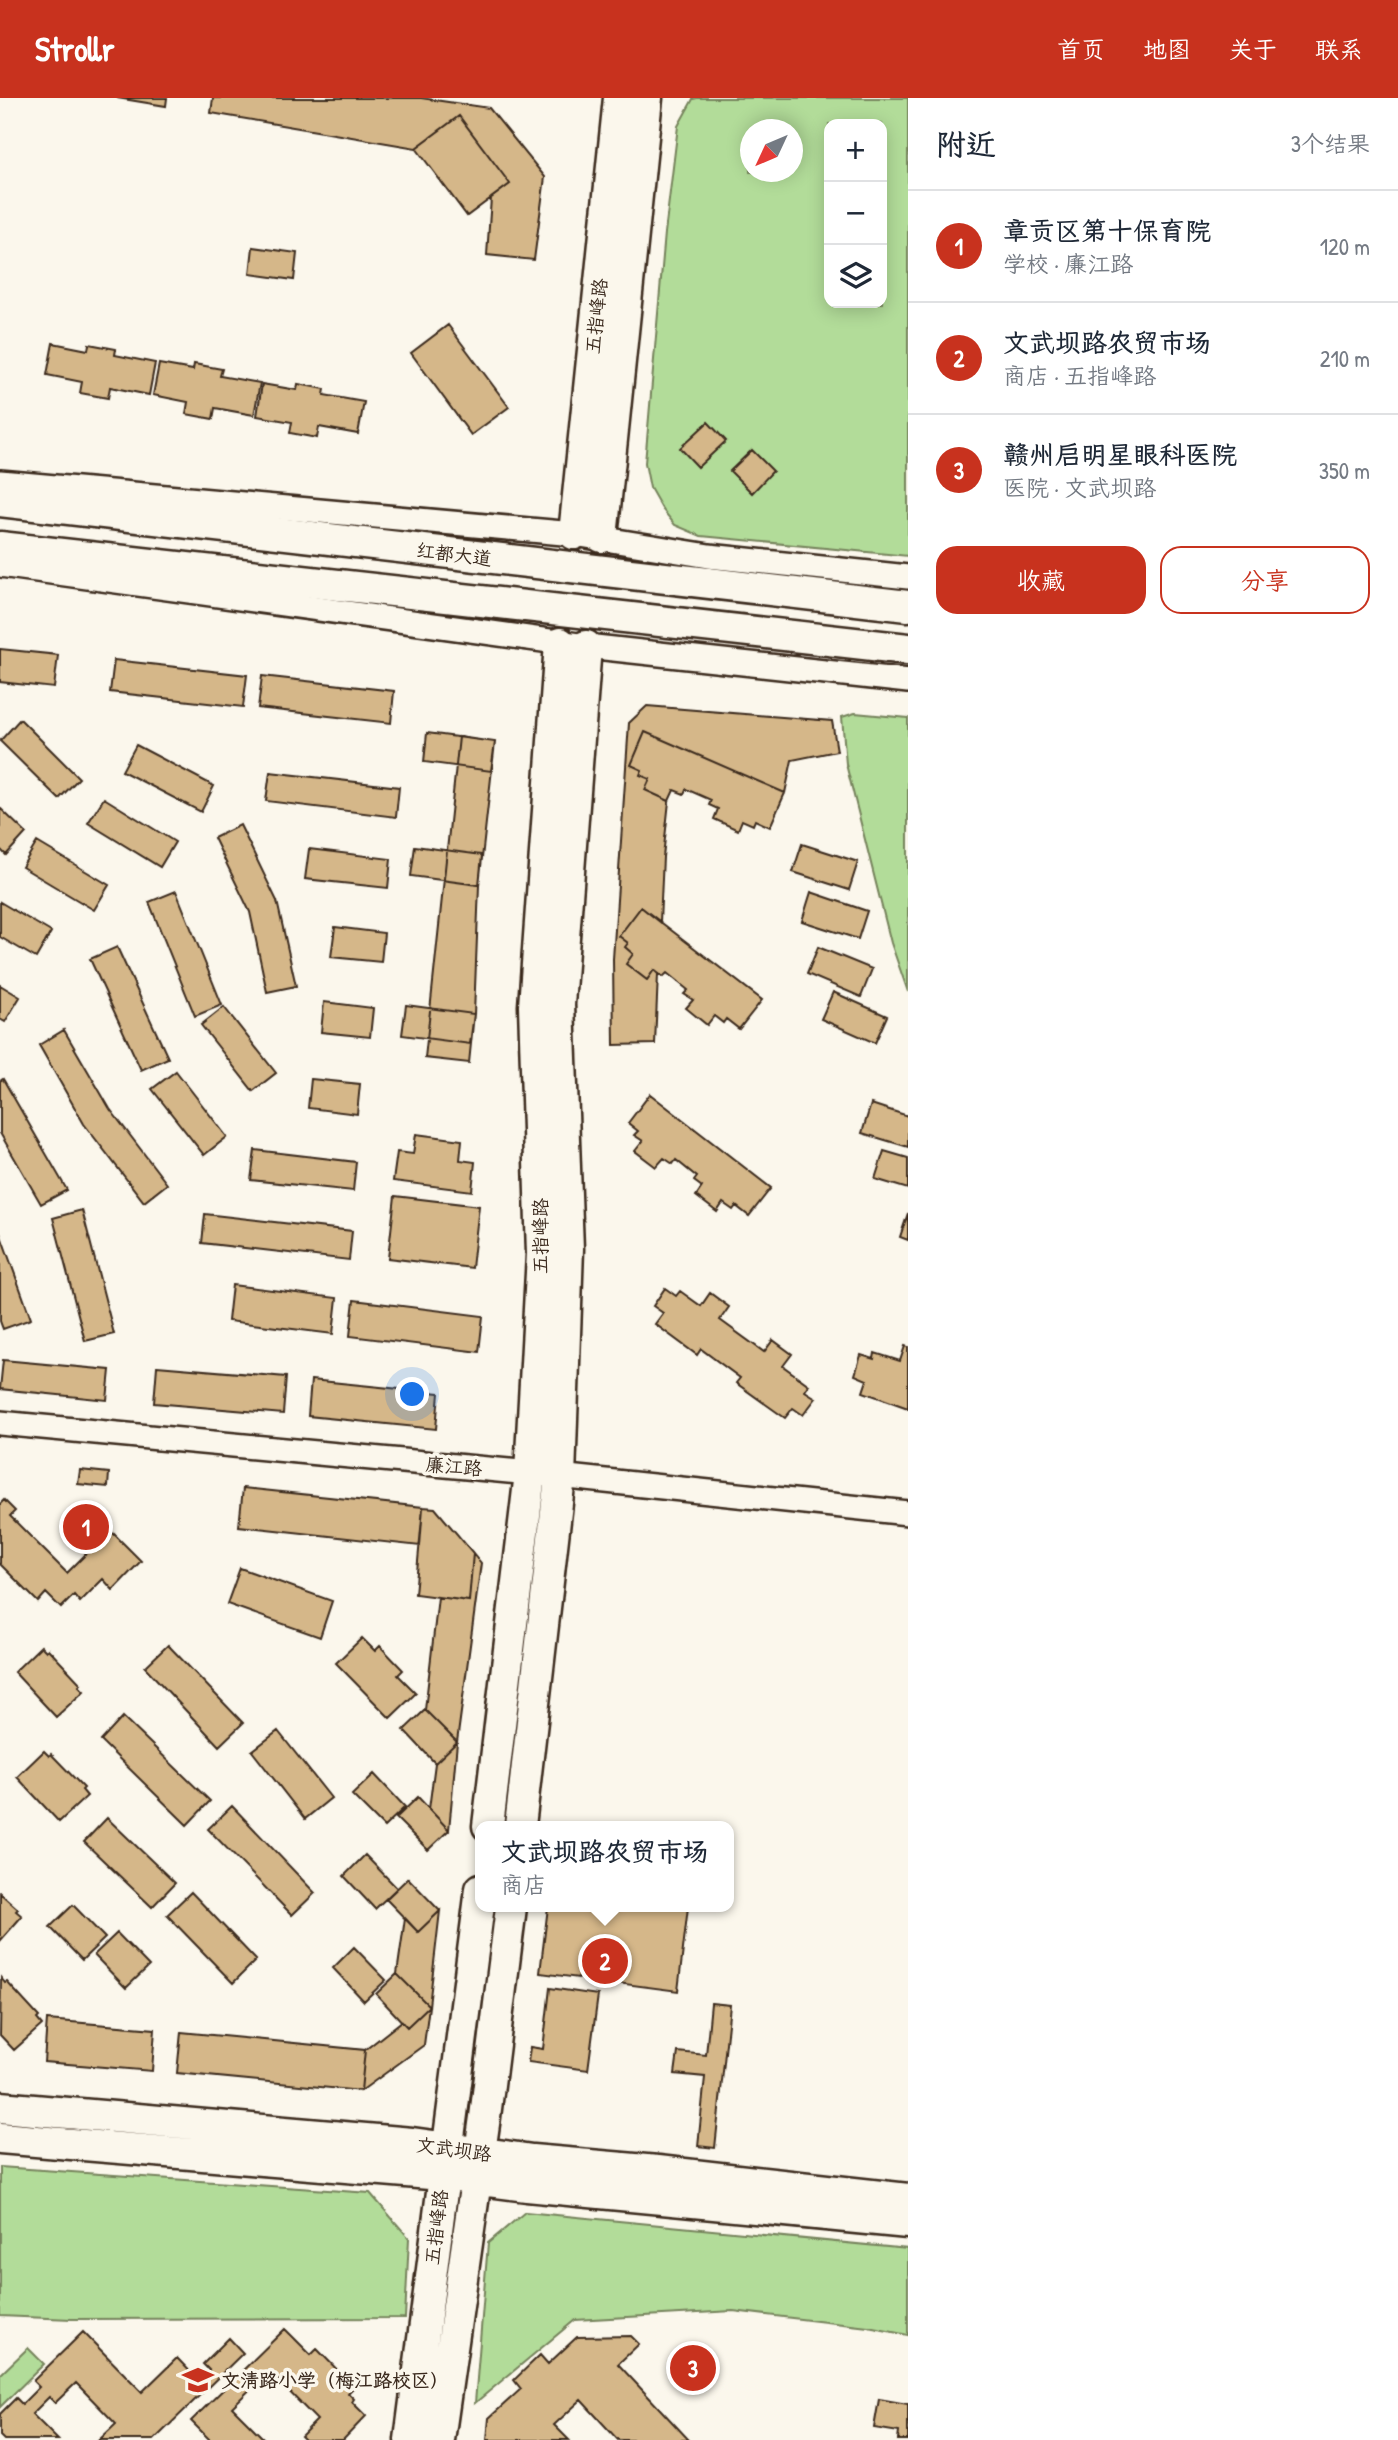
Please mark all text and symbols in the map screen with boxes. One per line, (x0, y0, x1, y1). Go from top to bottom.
text: Strollr (35, 27, 114, 71)
text: 首页 (1057, 33, 1105, 65)
text: 地图 (1143, 33, 1191, 65)
text: 关于 (1229, 33, 1277, 65)
text: 联系 (1315, 33, 1363, 65)
north arrow (740, 119, 803, 182)
map controls (824, 119, 887, 308)
button: + (824, 119, 887, 182)
text: 附近 (936, 124, 996, 164)
text: 3个结果 (1291, 128, 1370, 159)
button: − (824, 182, 887, 245)
text: 章贡区第十保育院 (1003, 213, 1211, 248)
text: 1 (955, 231, 963, 262)
text: 120 m (1320, 231, 1370, 262)
button: layers (824, 245, 887, 308)
text: 学校 · 廉江路 (1003, 248, 1133, 279)
street label: 五指峰路 (579, 277, 613, 355)
text: 文武坝路农贸市场 (1003, 325, 1211, 360)
text: 2 (954, 343, 964, 374)
text: 210 m (1320, 343, 1370, 374)
text: 商店 · 五指峰路 (1003, 360, 1156, 391)
text: 赣州启明星眼科医院 (1003, 437, 1237, 472)
text: 3 (954, 455, 964, 486)
text: 350 m (1319, 455, 1370, 486)
text: 医院 · 文武坝路 (1003, 472, 1156, 503)
street label: 红都大道 (415, 536, 493, 572)
button: 收藏 (936, 546, 1146, 614)
button: 分享 (1160, 546, 1370, 614)
street label: 五指峰路 (527, 1198, 553, 1274)
your location (395, 1377, 429, 1411)
street label: 廉江路 (424, 1451, 484, 1481)
pin: 1 (63, 1501, 109, 1553)
popup (475, 1821, 734, 1912)
text: 文武坝路农贸市场 (500, 1834, 709, 1869)
text: 商店 (500, 1869, 546, 1900)
pin: 2 (582, 1935, 628, 1987)
street label: 文武坝路 (415, 2131, 493, 2167)
street label: 五指峰路 (418, 2188, 454, 2266)
pin: 3 (670, 2342, 716, 2394)
school or university icon: 文清路小学（梅江路校区） (181, 2363, 215, 2397)
place label: 文清路小学（梅江路校区） (221, 2367, 449, 2393)

